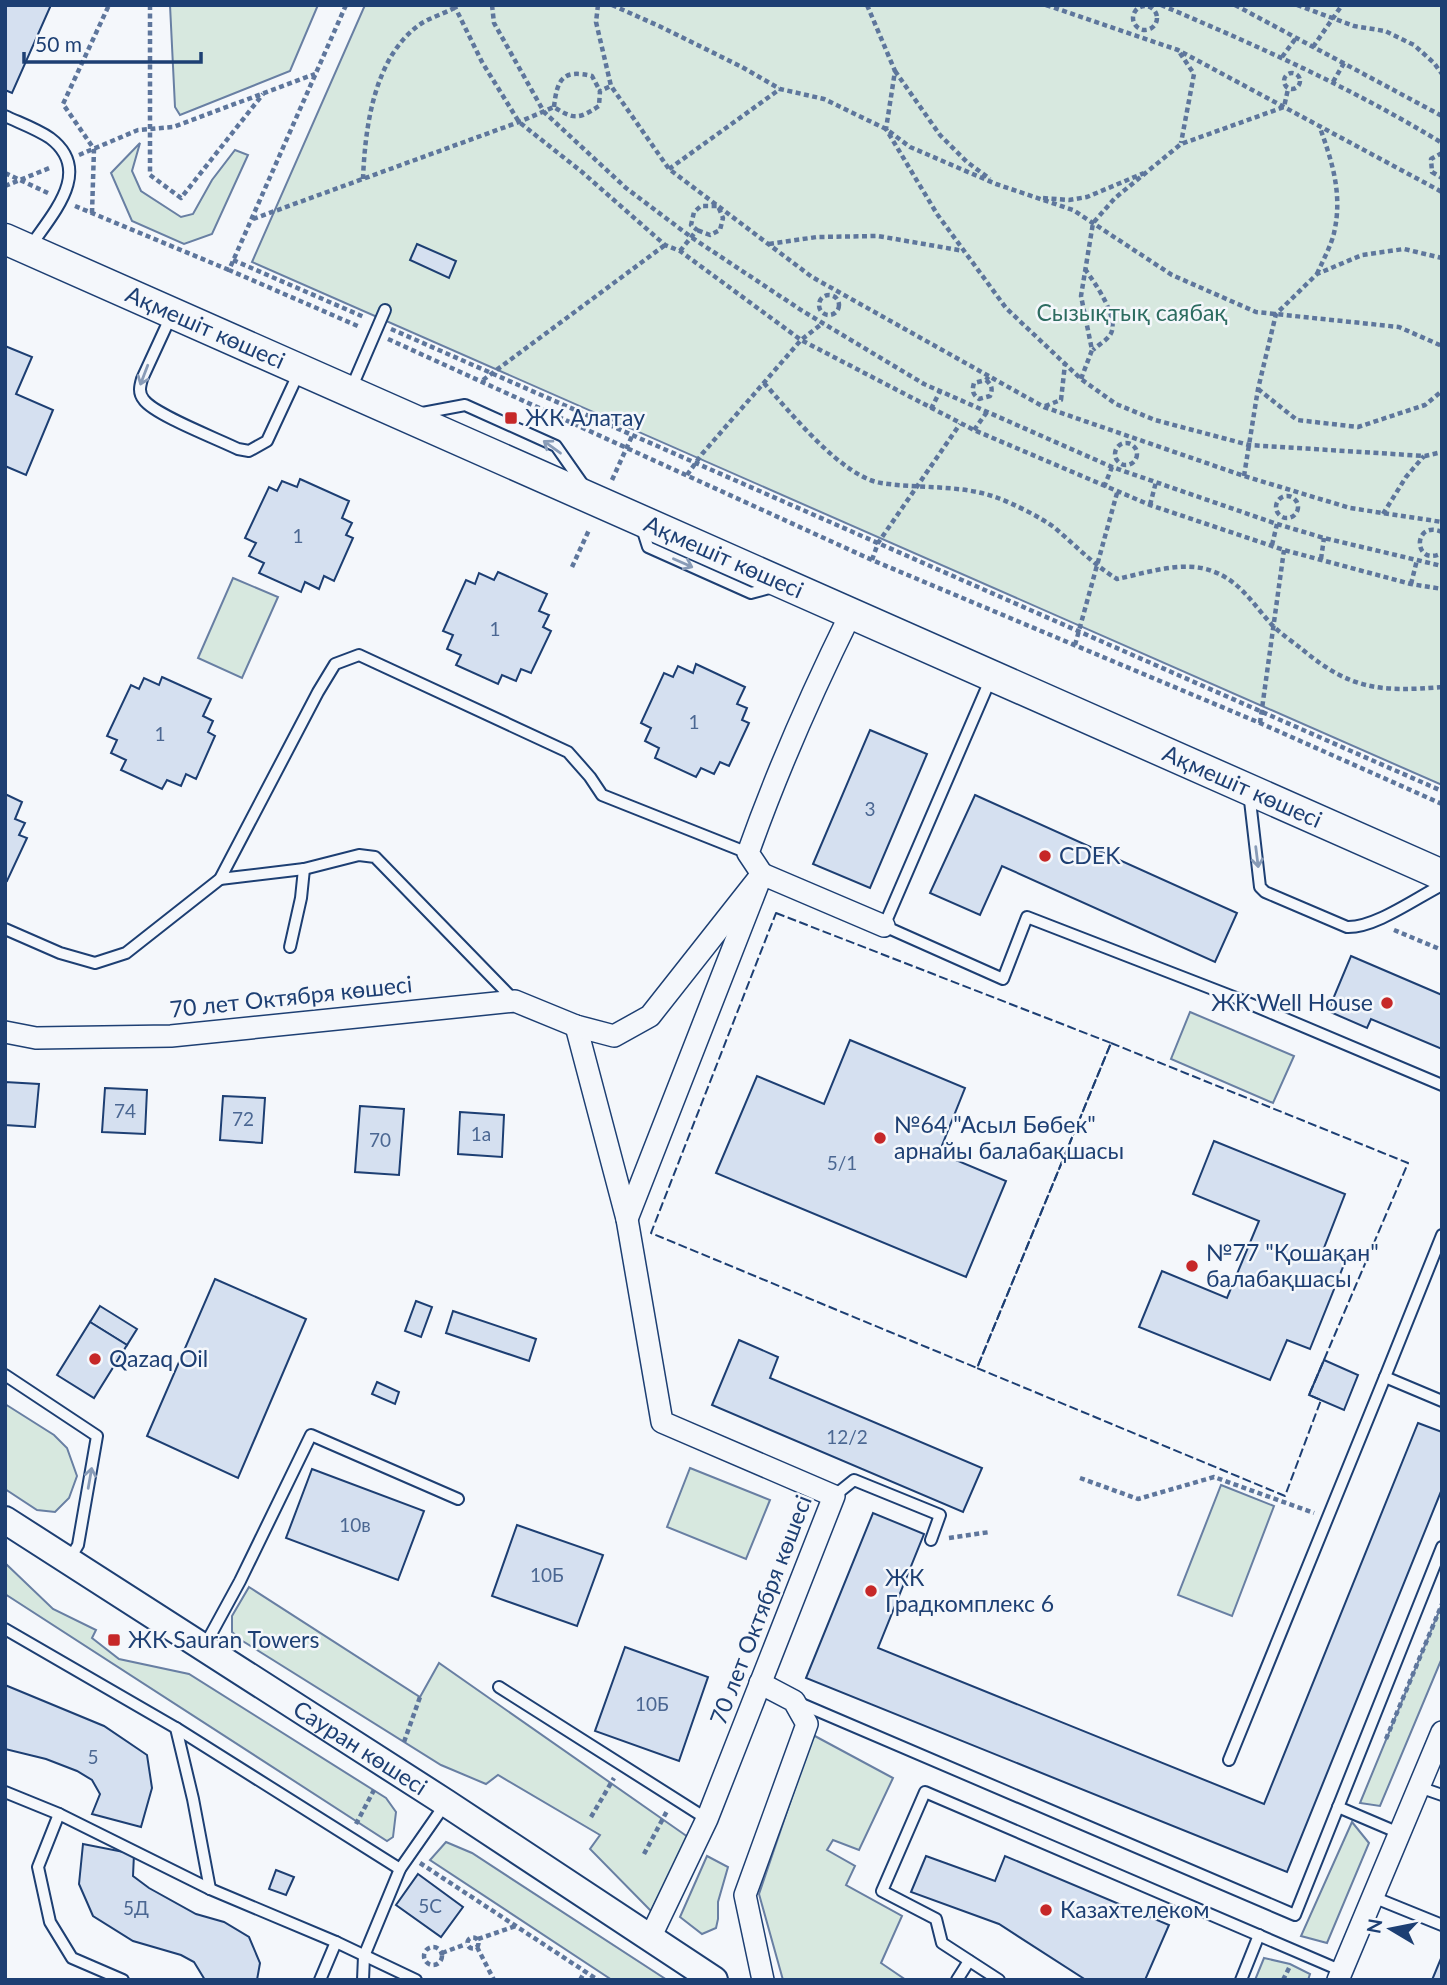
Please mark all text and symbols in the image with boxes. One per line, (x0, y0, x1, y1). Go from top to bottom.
scale bar (24, 21, 201, 65)
text: 50 m (35, 31, 82, 56)
street label: Ақмешіт көшесі (122, 279, 290, 374)
park label: Сызықтық саябақ (1037, 298, 1227, 326)
one-way arrow (137, 364, 150, 386)
place label: ЖК Алатау (525, 403, 645, 431)
marker: ЖК Алатау (503, 410, 519, 426)
one-way arrow (542, 440, 561, 455)
street label: Ақмешіт көшесі (640, 509, 808, 604)
house number: 1 (292, 524, 304, 547)
one-way arrow (672, 557, 694, 570)
house number: 1 (489, 617, 501, 640)
house number: 1 (688, 710, 700, 733)
house number: 1 (154, 722, 166, 745)
street label: Ақмешіт көшесі (1159, 738, 1327, 833)
house number: 3 (864, 797, 876, 820)
place label: CDEK (1059, 841, 1121, 869)
one-way arrow (1251, 845, 1264, 868)
marker: CDEK (1037, 848, 1053, 864)
street label: 70 лет Октября көшесі (168, 969, 413, 1023)
place label: ЖК Well House (1211, 988, 1373, 1016)
marker: ЖК Well House (1379, 995, 1395, 1011)
house number: 74 (114, 1099, 136, 1122)
house number: 72 (232, 1107, 254, 1130)
place label: №64 "Асыл Бөбек" арнайы балабақшасы (894, 1110, 1124, 1164)
house number: 1а (471, 1122, 491, 1145)
house number: 70 (369, 1128, 391, 1151)
marker: №64 "Асыл Бөбек" арнайы балабақшасы (872, 1130, 888, 1146)
house number: 5/1 (827, 1151, 857, 1174)
place label: №77 "Қошақан" балабақшасы (1206, 1238, 1379, 1292)
marker: №77 "Қошақан" балабақшасы (1184, 1258, 1200, 1274)
place label: Qazaq Oil (109, 1344, 208, 1372)
marker: Qazaq Oil (87, 1351, 103, 1367)
house number: 12/2 (826, 1425, 868, 1448)
one-way arrow (84, 1467, 97, 1490)
street label: 70 лет Октября көшесі (703, 1491, 817, 1728)
house number: 10в (339, 1513, 371, 1536)
house number: 10Б (530, 1563, 564, 1586)
place label: ЖК Градкомплекс 6 (885, 1563, 1054, 1617)
marker: ЖК Градкомплекс 6 (863, 1583, 879, 1599)
place label: ЖК Sauran Towers (128, 1625, 319, 1653)
marker: ЖК Sauran Towers (106, 1632, 122, 1648)
house number: 10Б (635, 1692, 669, 1715)
street label: Сауран көшесі (288, 1694, 433, 1800)
house number: 5 (87, 1745, 99, 1768)
house number: 5С (418, 1894, 442, 1917)
north arrow (1356, 1894, 1426, 1964)
place label: Казахтелеком (1060, 1895, 1210, 1923)
house number: 5Д (123, 1896, 149, 1919)
marker: Казахтелеком (1038, 1902, 1054, 1918)
text: N (1361, 1917, 1386, 1935)

